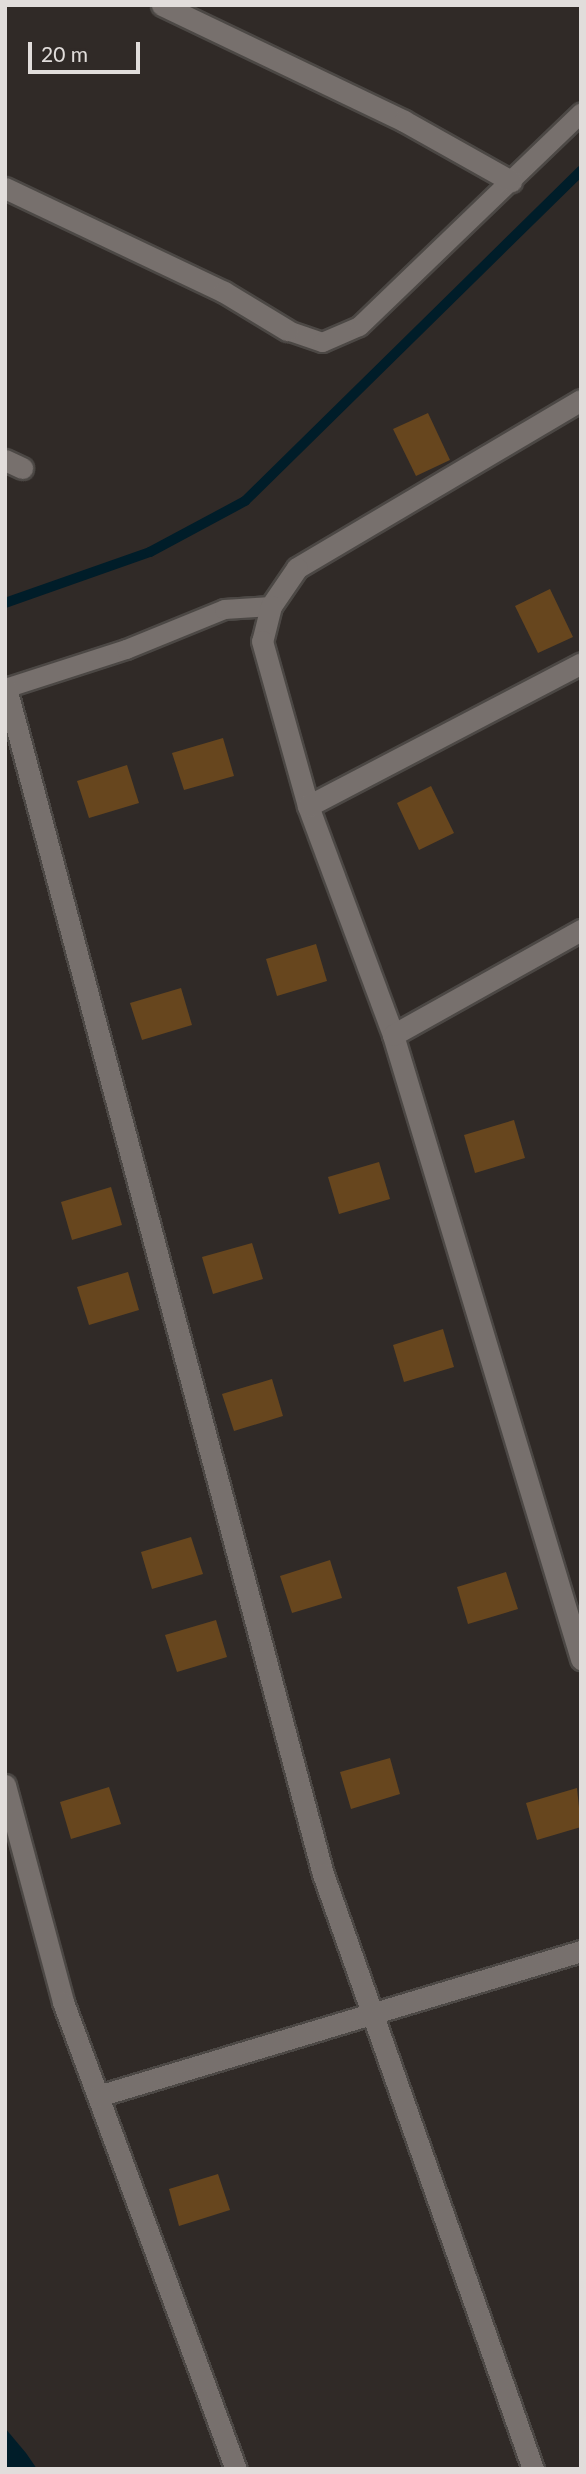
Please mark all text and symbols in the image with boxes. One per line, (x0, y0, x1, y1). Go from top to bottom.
scale bar (32, 28, 144, 72)
text: 20 m (41, 41, 88, 66)

